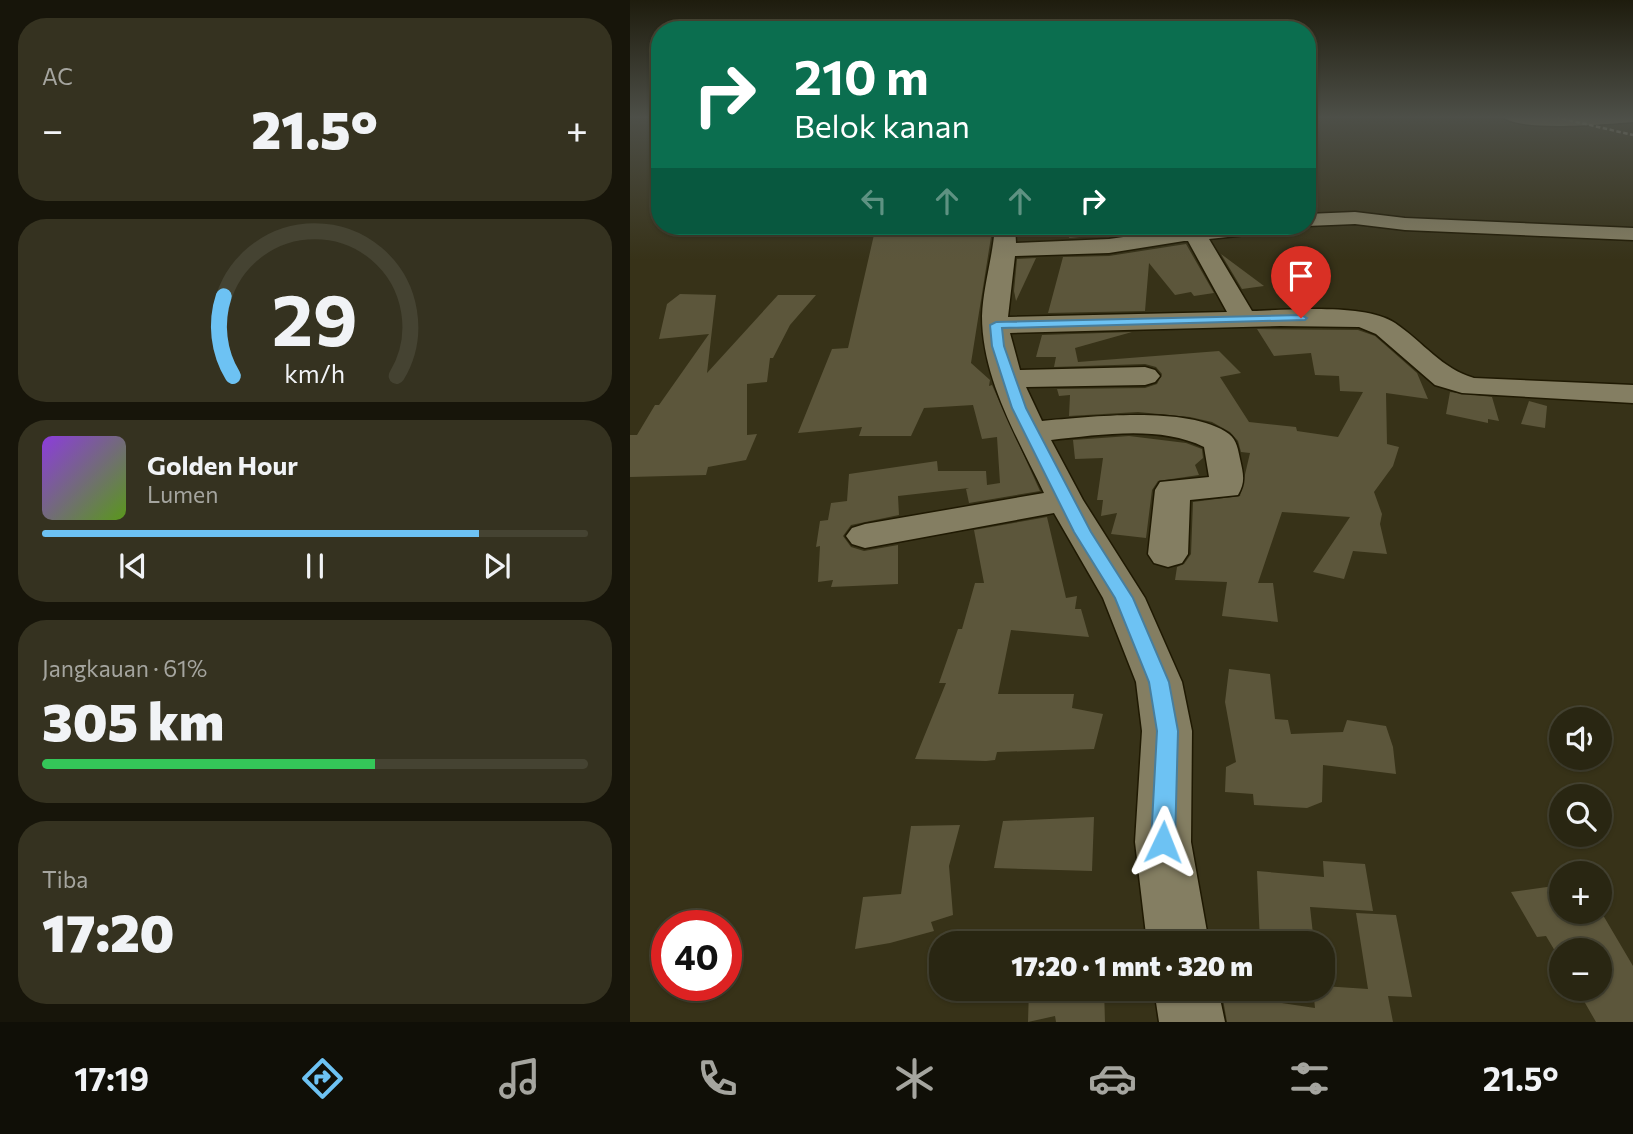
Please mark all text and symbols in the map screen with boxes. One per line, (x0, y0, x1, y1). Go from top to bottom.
text: 210 m (794, 45, 929, 105)
icon: right (679, 49, 770, 140)
text: AC (42, 62, 73, 90)
text: 21.5° (251, 96, 378, 160)
text: − (42, 105, 64, 152)
text: + (566, 105, 588, 152)
text: Belok kanan (794, 105, 970, 145)
icon: left (855, 182, 893, 220)
icon: ahead (928, 182, 966, 220)
icon: ahead (1001, 182, 1039, 220)
icon: right (1074, 182, 1112, 220)
pin (1271, 246, 1331, 318)
icon: arrive (1282, 257, 1320, 295)
text: 29 (272, 273, 358, 362)
text: km/h (285, 358, 345, 388)
text: Golden Hour (147, 449, 298, 480)
text: Lumen (147, 480, 218, 508)
icon: previous (114, 547, 152, 585)
icon: pause (296, 547, 334, 585)
icon: next (478, 547, 516, 585)
text: Jangkauan · 61% (42, 654, 207, 682)
text: 305 km (42, 688, 224, 752)
map controls (1549, 707, 1612, 1001)
button: sound (1549, 707, 1612, 770)
button: search (1549, 784, 1612, 847)
position arrow (1126, 805, 1200, 879)
button: + (1549, 861, 1612, 924)
text: Tiba (42, 865, 88, 893)
text: 17:20 (42, 899, 175, 963)
speed limit sign: 40 (651, 910, 742, 1001)
button: − (1549, 938, 1612, 1001)
text: 17:20 · 1 mnt · 320 m (1011, 950, 1253, 981)
icon: directions (298, 1054, 347, 1103)
icon: music (495, 1054, 544, 1103)
icon: phone (693, 1054, 742, 1103)
icon: climate (890, 1054, 939, 1103)
icon: car (1088, 1054, 1137, 1103)
icon: filters (1285, 1054, 1334, 1103)
text: 17:19 (74, 1058, 149, 1098)
text: 21.5° (1483, 1058, 1559, 1098)

